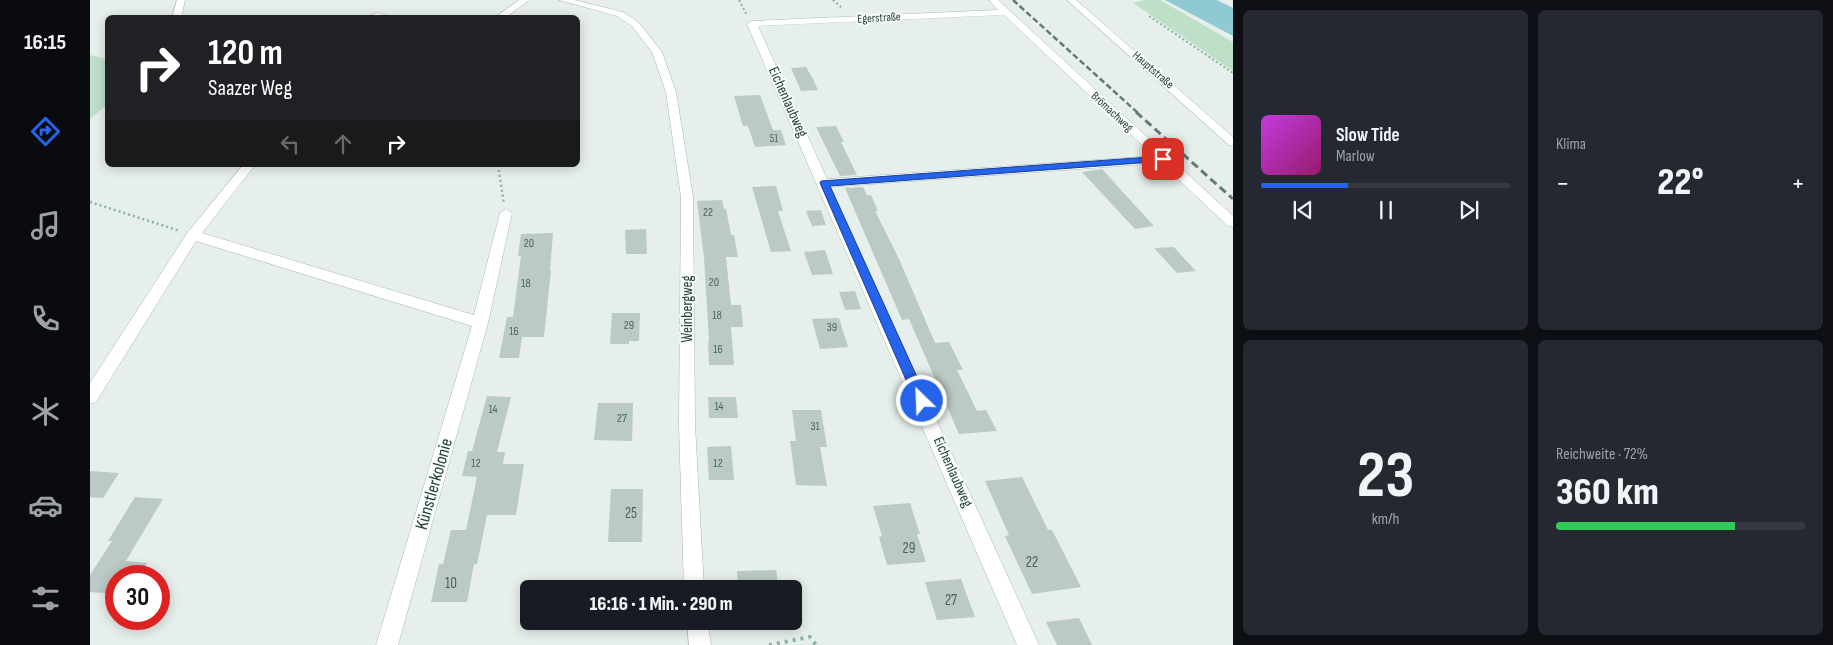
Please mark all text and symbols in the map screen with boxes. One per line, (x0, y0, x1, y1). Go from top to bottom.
street label: Egerstraße (857, 9, 901, 27)
text: 16:15 (24, 29, 66, 56)
text: 120 m (208, 32, 283, 75)
icon: right (125, 35, 190, 100)
street label: Hauptstraße (1129, 48, 1177, 92)
street label: Eichenlaubweg (764, 64, 812, 140)
text: Saazer Weg (208, 75, 292, 102)
street label: Brömachweg (1088, 89, 1136, 135)
icon: directions (28, 114, 63, 149)
text: Slow Tide (1336, 124, 1400, 147)
icon: left (276, 130, 304, 158)
icon: ahead (329, 130, 357, 158)
icon: right (382, 130, 410, 158)
house number: 51 (770, 132, 778, 145)
text: Klima (1556, 135, 1586, 154)
pin (1142, 138, 1184, 180)
icon: arrive (1149, 145, 1177, 173)
text: Marlow (1336, 147, 1375, 166)
text: 22° (1657, 160, 1704, 205)
text: − (1556, 167, 1570, 200)
text: + (1791, 167, 1805, 200)
icon: previous (1289, 196, 1317, 224)
icon: pause (1372, 196, 1400, 224)
icon: next (1455, 196, 1483, 224)
house number: 22 (703, 205, 713, 220)
icon: music (28, 208, 63, 243)
house number: 20 (524, 236, 534, 251)
street label: Weinbergweg (678, 275, 697, 343)
house number: 20 (709, 275, 719, 290)
house number: 18 (521, 276, 531, 291)
icon: phone (28, 301, 63, 336)
house number: 18 (712, 308, 722, 323)
house number: 29 (624, 318, 634, 333)
house number: 39 (827, 320, 837, 335)
house number: 16 (509, 324, 519, 339)
house number: 16 (713, 342, 723, 357)
position arrow (895, 374, 947, 426)
icon: climate (28, 394, 63, 429)
house number: 14 (714, 399, 724, 414)
house number: 14 (488, 402, 498, 417)
house number: 27 (617, 411, 627, 426)
house number: 31 (810, 419, 820, 434)
street label: Eichenlaubweg (929, 434, 977, 510)
street label: Künstlerkolonie (411, 436, 457, 532)
text: 23 (1357, 438, 1414, 516)
text: Reichweite · 72% (1556, 445, 1648, 464)
house number: 12 (471, 456, 481, 471)
house number: 12 (713, 456, 723, 471)
text: 360 km (1556, 470, 1659, 515)
icon: car (28, 488, 63, 523)
house number: 25 (625, 504, 637, 523)
text: km/h (1372, 510, 1399, 529)
house number: 29 (903, 539, 915, 558)
house number: 22 (1026, 553, 1038, 572)
speed limit sign: 30 (105, 565, 170, 630)
house number: 10 (445, 574, 457, 593)
icon: filters (28, 581, 63, 616)
house number: 27 (945, 591, 957, 610)
text: 16:16 · 1 Min. · 290 m (589, 593, 733, 616)

